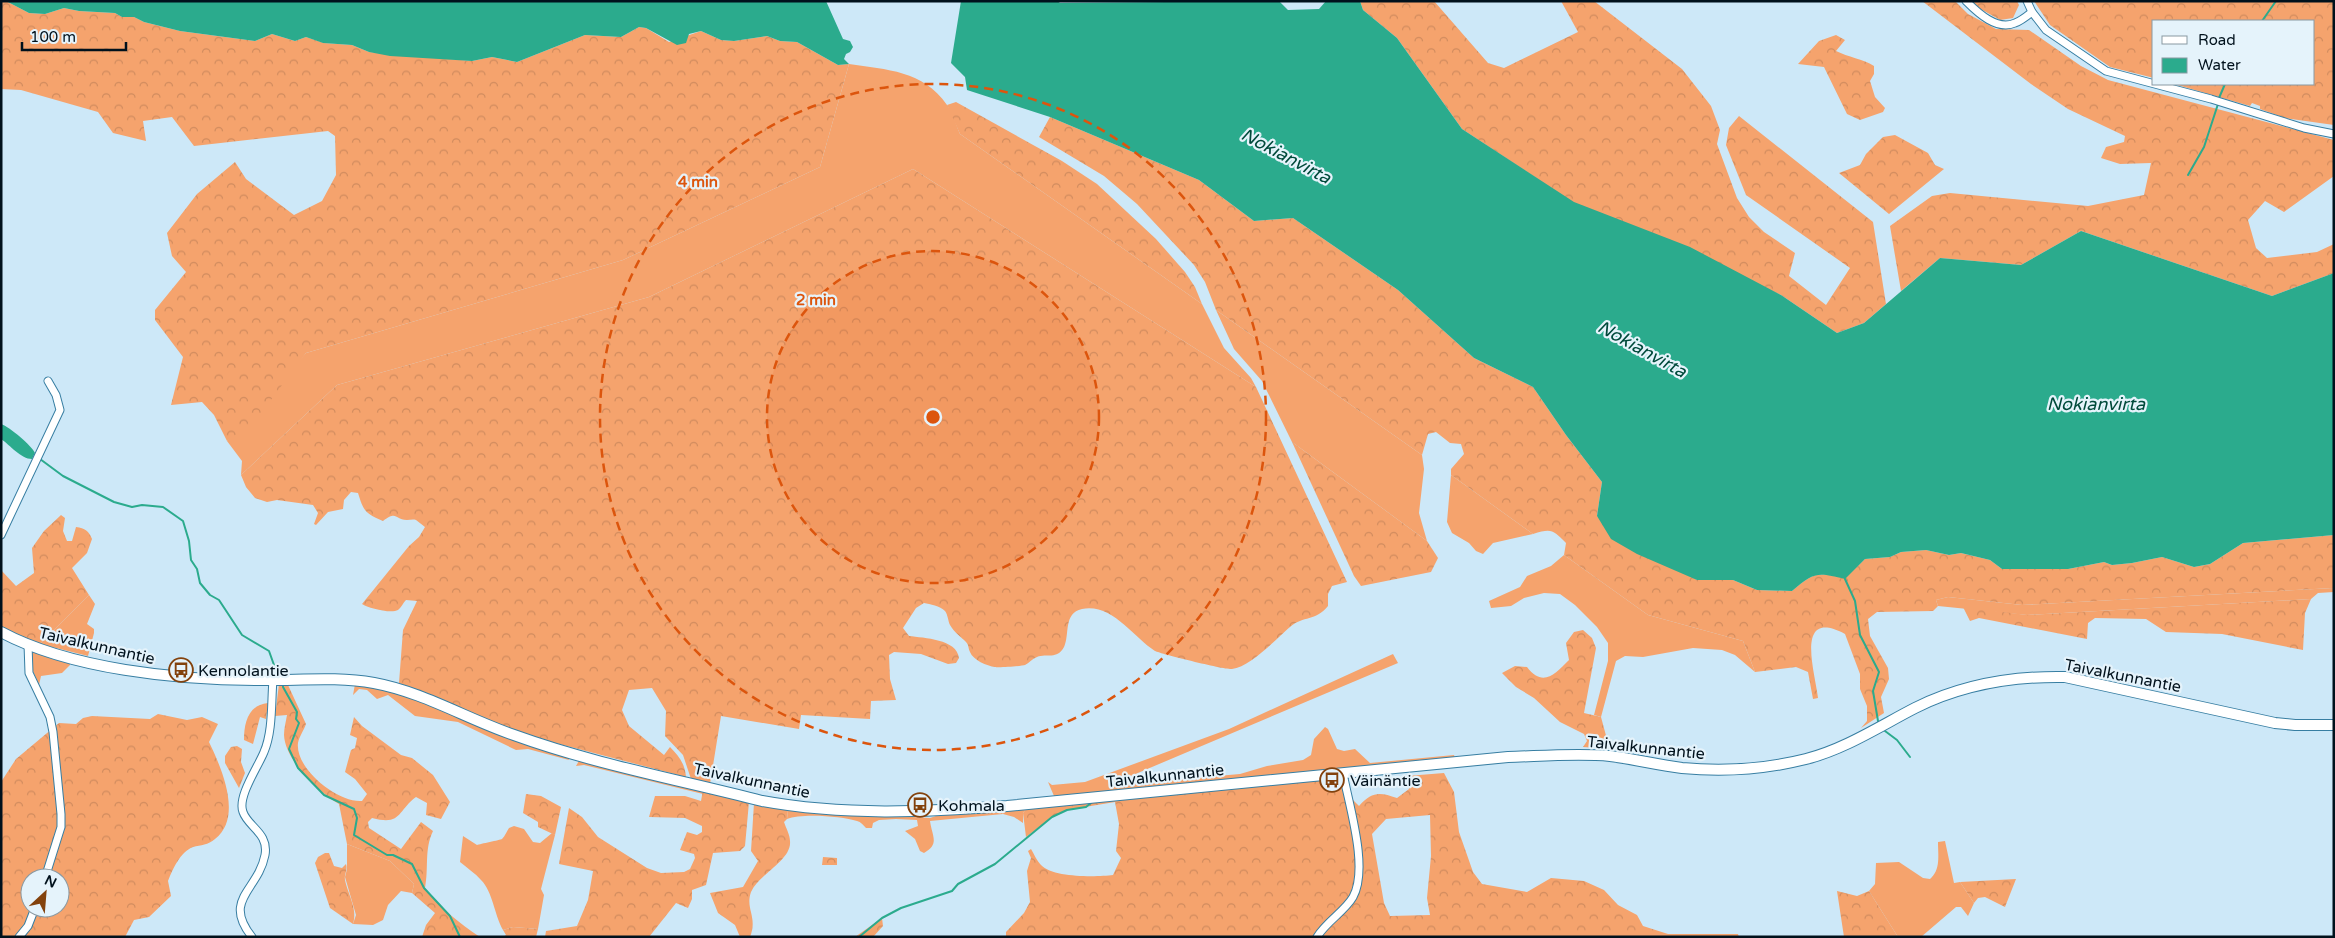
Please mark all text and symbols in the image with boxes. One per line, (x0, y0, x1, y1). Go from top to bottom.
scale bar (22, 20, 126, 52)
legend (2152, 20, 2315, 85)
text: 100 m (30, 28, 76, 46)
text: Road (2198, 31, 2236, 49)
text: Water (2198, 56, 2241, 74)
water label: Nokianvirta (1237, 123, 1335, 189)
text: 4 min (678, 173, 718, 191)
text: 2 min (796, 291, 836, 309)
water label: Nokianvirta (1594, 316, 1691, 383)
water label: Nokianvirta (2047, 393, 2146, 415)
centre of rings (924, 408, 942, 426)
street label: Taivalkunnantie (37, 623, 157, 669)
street label: Taivalkunnantie (2063, 655, 2183, 697)
bus stop icon: Kennolantie (168, 657, 194, 683)
place label: Kennolantie (198, 661, 289, 681)
street label: Taivalkunnantie (1586, 732, 1706, 764)
street label: Taivalkunnantie (692, 759, 812, 803)
street label: Taivalkunnantie (1105, 760, 1225, 792)
bus stop icon: Väinäntie (1319, 767, 1345, 793)
place label: Väinäntie (1350, 771, 1421, 791)
bus stop icon: Kohmala (907, 792, 933, 818)
place label: Kohmala (938, 796, 1005, 816)
north arrow (20, 868, 70, 918)
text: N (42, 872, 59, 892)

